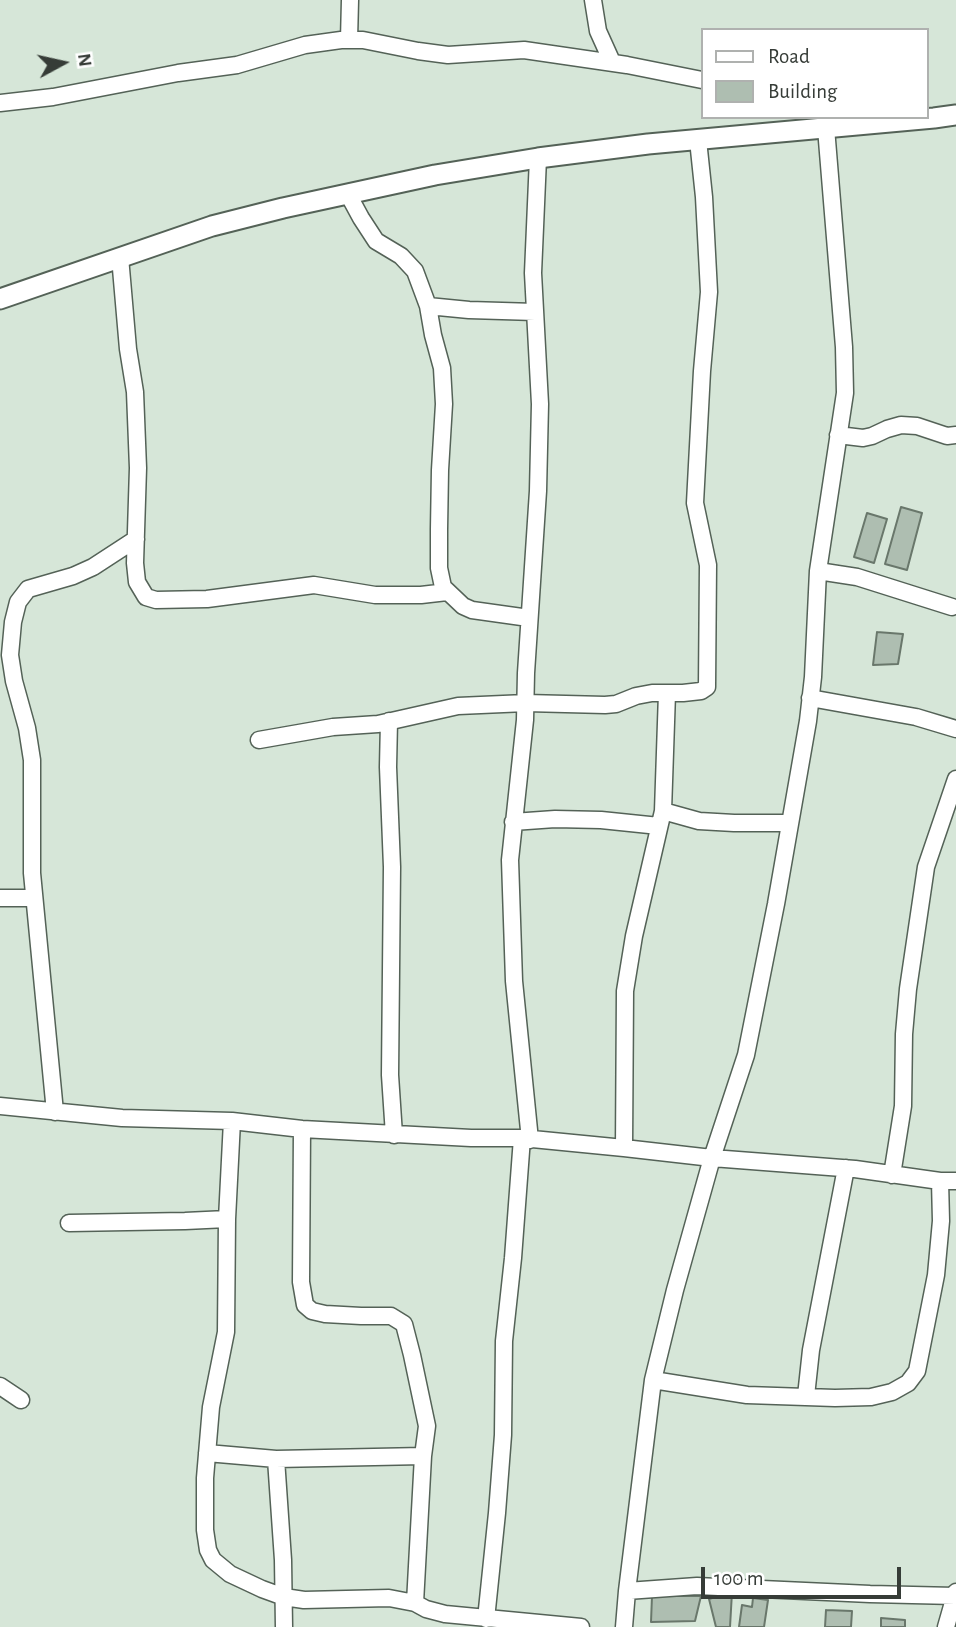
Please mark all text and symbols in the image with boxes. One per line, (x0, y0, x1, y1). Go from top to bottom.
north arrow (28, 28, 98, 98)
legend (701, 28, 928, 119)
text: Road (768, 46, 810, 67)
text: N (74, 52, 95, 68)
text: Building (768, 81, 837, 102)
scale bar (704, 1554, 904, 1598)
text: 100 m (714, 1568, 764, 1589)

